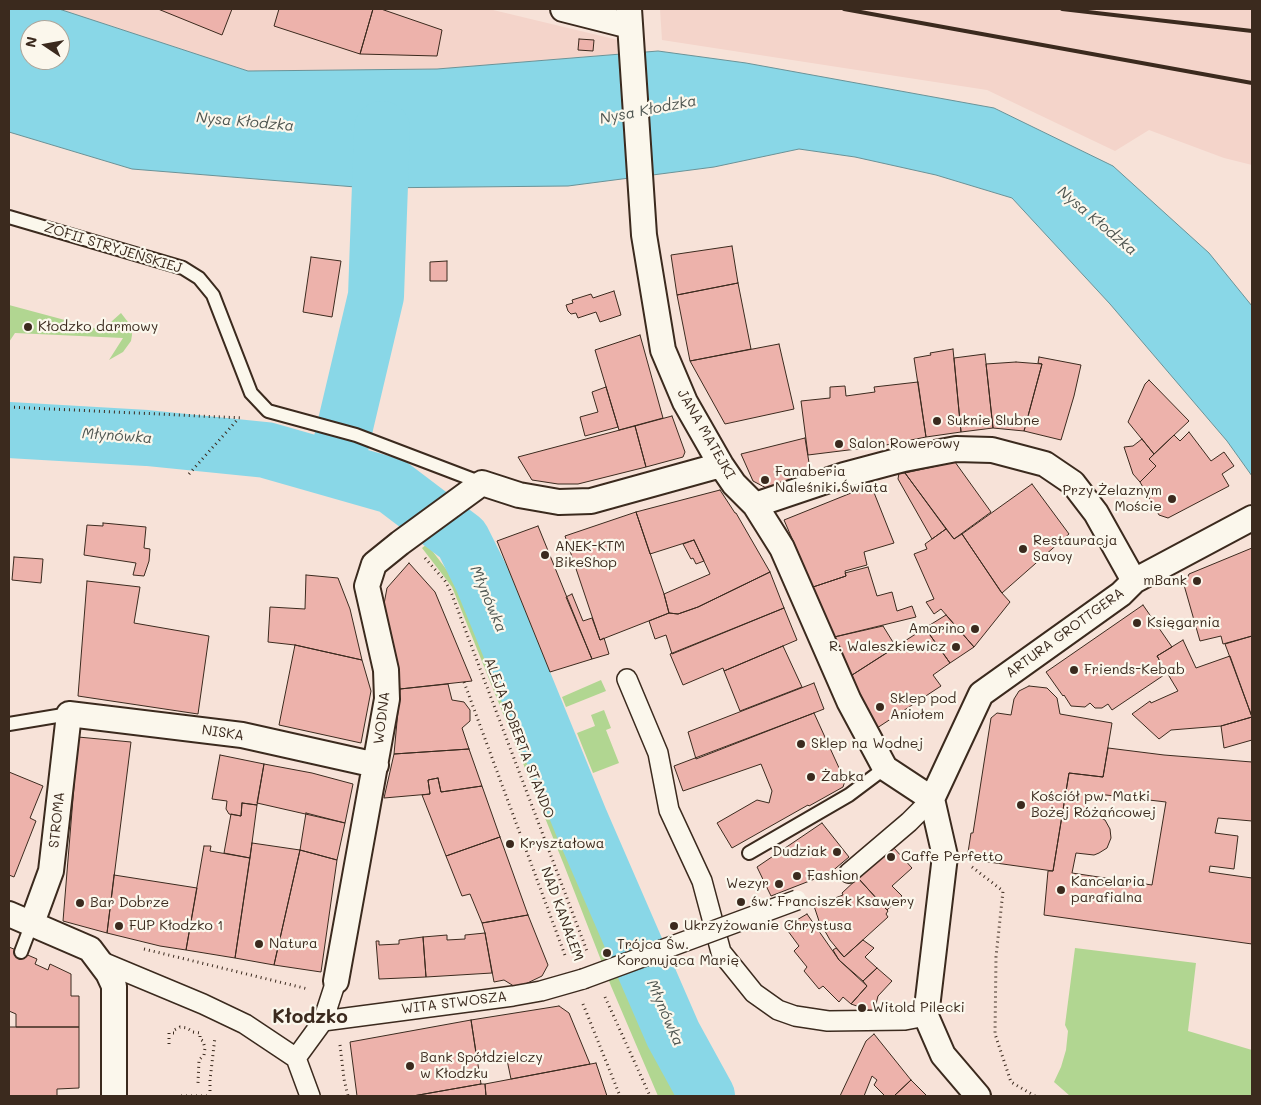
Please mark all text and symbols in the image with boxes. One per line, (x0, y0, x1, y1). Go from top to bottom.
north arrow (20, 20, 70, 70)
text: N (20, 35, 41, 49)
water label: Nysa Kłodzka (598, 92, 698, 128)
water label: Nysa Kłodzka (195, 109, 295, 135)
water label: Nysa Kłodzka (1054, 183, 1140, 259)
street label: ZOFII STRYJEŃSKIEJ (42, 219, 184, 277)
place label: Kłodzko darmowy (38, 319, 158, 335)
marker: Kłodzko darmowy (22, 321, 34, 333)
street label: JANA MATEJKI (674, 386, 738, 482)
place label: Suknie Slubne (947, 413, 1040, 429)
marker: Suknie Slubne (931, 415, 943, 427)
water label: Młynówka (81, 425, 153, 447)
place label: Salon Rowerowy (849, 436, 960, 452)
marker: Salon Rowerowy (833, 438, 845, 450)
place label: Fanaberia Naleśniki Świata (775, 464, 888, 497)
marker: Fanaberia Naleśniki Świata (759, 474, 771, 486)
place label: Przy Żelaznym Moście (1063, 483, 1162, 516)
marker: Przy Żelaznym Moście (1166, 493, 1178, 505)
place label: Restauracja Savoy (1033, 533, 1117, 566)
place label: ANEK-KTM BikeShop (555, 539, 625, 572)
marker: Restauracja Savoy (1017, 543, 1029, 555)
marker: ANEK-KTM BikeShop (539, 549, 551, 561)
water label: Młynówka (466, 563, 510, 635)
place label: mBank (1143, 573, 1187, 589)
marker: mBank (1191, 575, 1203, 587)
street label: ARTURA GROTTGERA (1003, 584, 1127, 682)
place label: Księgarnia (1147, 615, 1220, 631)
marker: Księgarnia (1131, 617, 1143, 629)
place label: Amorino (908, 621, 965, 637)
marker: Amorino (969, 623, 981, 635)
place label: R. Waleszkiewicz (829, 639, 946, 655)
marker: R. Waleszkiewicz (950, 641, 962, 653)
street label: ALEJA ROBERTA STANDO (481, 655, 557, 821)
place label: Friends-Kebab (1084, 662, 1185, 678)
marker: Friends-Kebab (1068, 664, 1080, 676)
street label: WODNA (370, 691, 394, 745)
place label: Sklep pod Aniołem (890, 691, 956, 724)
marker: Sklep pod Aniołem (874, 701, 886, 713)
street label: NISKA (201, 722, 245, 744)
place label: Sklep na Wodnej (811, 736, 923, 752)
marker: Sklep na Wodnej (795, 738, 807, 750)
place label: Żabka (821, 769, 864, 785)
marker: Żabka (805, 771, 817, 783)
place label: Kościół pw. Matki Bożej Różańcowej (1031, 789, 1156, 822)
street label: STROMA (46, 791, 68, 849)
marker: Kościół pw. Matki Bożej Różańcowej (1015, 799, 1027, 811)
place label: Kryształowa (520, 836, 605, 852)
marker: Kryształowa (504, 838, 516, 850)
place label: Dudziak (773, 844, 827, 860)
marker: Dudziak (831, 846, 843, 858)
place label: Caffe Perfetto (901, 849, 1003, 865)
marker: Caffe Perfetto (885, 851, 897, 863)
street label: NAD KANAŁEM (537, 865, 587, 963)
place label: Fashion (807, 868, 859, 884)
marker: Fashion (791, 870, 803, 882)
place label: Kancelaria parafialna (1071, 874, 1145, 906)
place label: Wezyr (726, 876, 769, 892)
marker: Wezyr (773, 878, 785, 890)
marker: Kancelaria parafialna (1055, 884, 1067, 896)
place label: św. Franciszek Ksawery (751, 894, 914, 910)
place label: Bar Dobrze (90, 895, 169, 911)
marker: św. Franciszek Ksawery (735, 896, 747, 908)
marker: Bar Dobrze (74, 897, 86, 909)
place label: FUP Kłodzko 1 (129, 918, 223, 934)
place label: Ukrzyżowanie Chrystusa (684, 918, 852, 934)
marker: FUP Kłodzko 1 (113, 920, 125, 932)
marker: Ukrzyżowanie Chrystusa (668, 920, 680, 932)
place label: Natura (269, 936, 318, 952)
place label: Trójca Św. Koronująca Marię (617, 937, 739, 970)
marker: Natura (253, 938, 265, 950)
marker: Trójca Św. Koronująca Marię (601, 947, 613, 959)
water label: Młynówka (642, 977, 688, 1049)
street label: WITA STWOSZA (400, 988, 508, 1018)
place label: Witold Pilecki (872, 1000, 965, 1016)
marker: Witold Pilecki (856, 1002, 868, 1014)
district label: Kłodzko (272, 1006, 348, 1028)
place label: Bank Spółdzielczy w Kłodzku (420, 1050, 543, 1082)
marker: Bank Spółdzielczy w Kłodzku (404, 1060, 416, 1072)

